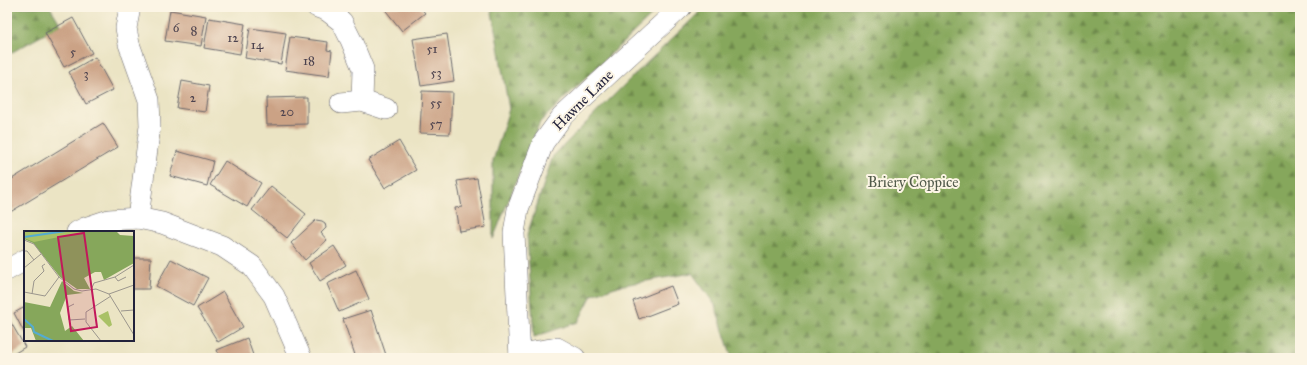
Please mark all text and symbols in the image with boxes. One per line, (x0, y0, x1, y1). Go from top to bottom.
house number: 6 (173, 20, 180, 36)
house number: 8 (191, 23, 198, 39)
house number: 12 (227, 30, 239, 46)
house number: 14 (251, 37, 264, 53)
house number: 51 (426, 41, 438, 57)
house number: 5 (70, 44, 76, 60)
house number: 18 (303, 53, 315, 69)
house number: 53 (430, 65, 442, 81)
house number: 3 (83, 66, 89, 82)
street label: Hawne Lane (549, 66, 617, 134)
house number: 2 (190, 90, 197, 106)
house number: 55 (430, 95, 442, 111)
house number: 20 (280, 104, 294, 120)
house number: 57 (430, 116, 443, 132)
park label: Briery Coppice (867, 173, 959, 191)
inset map (24, 231, 134, 341)

